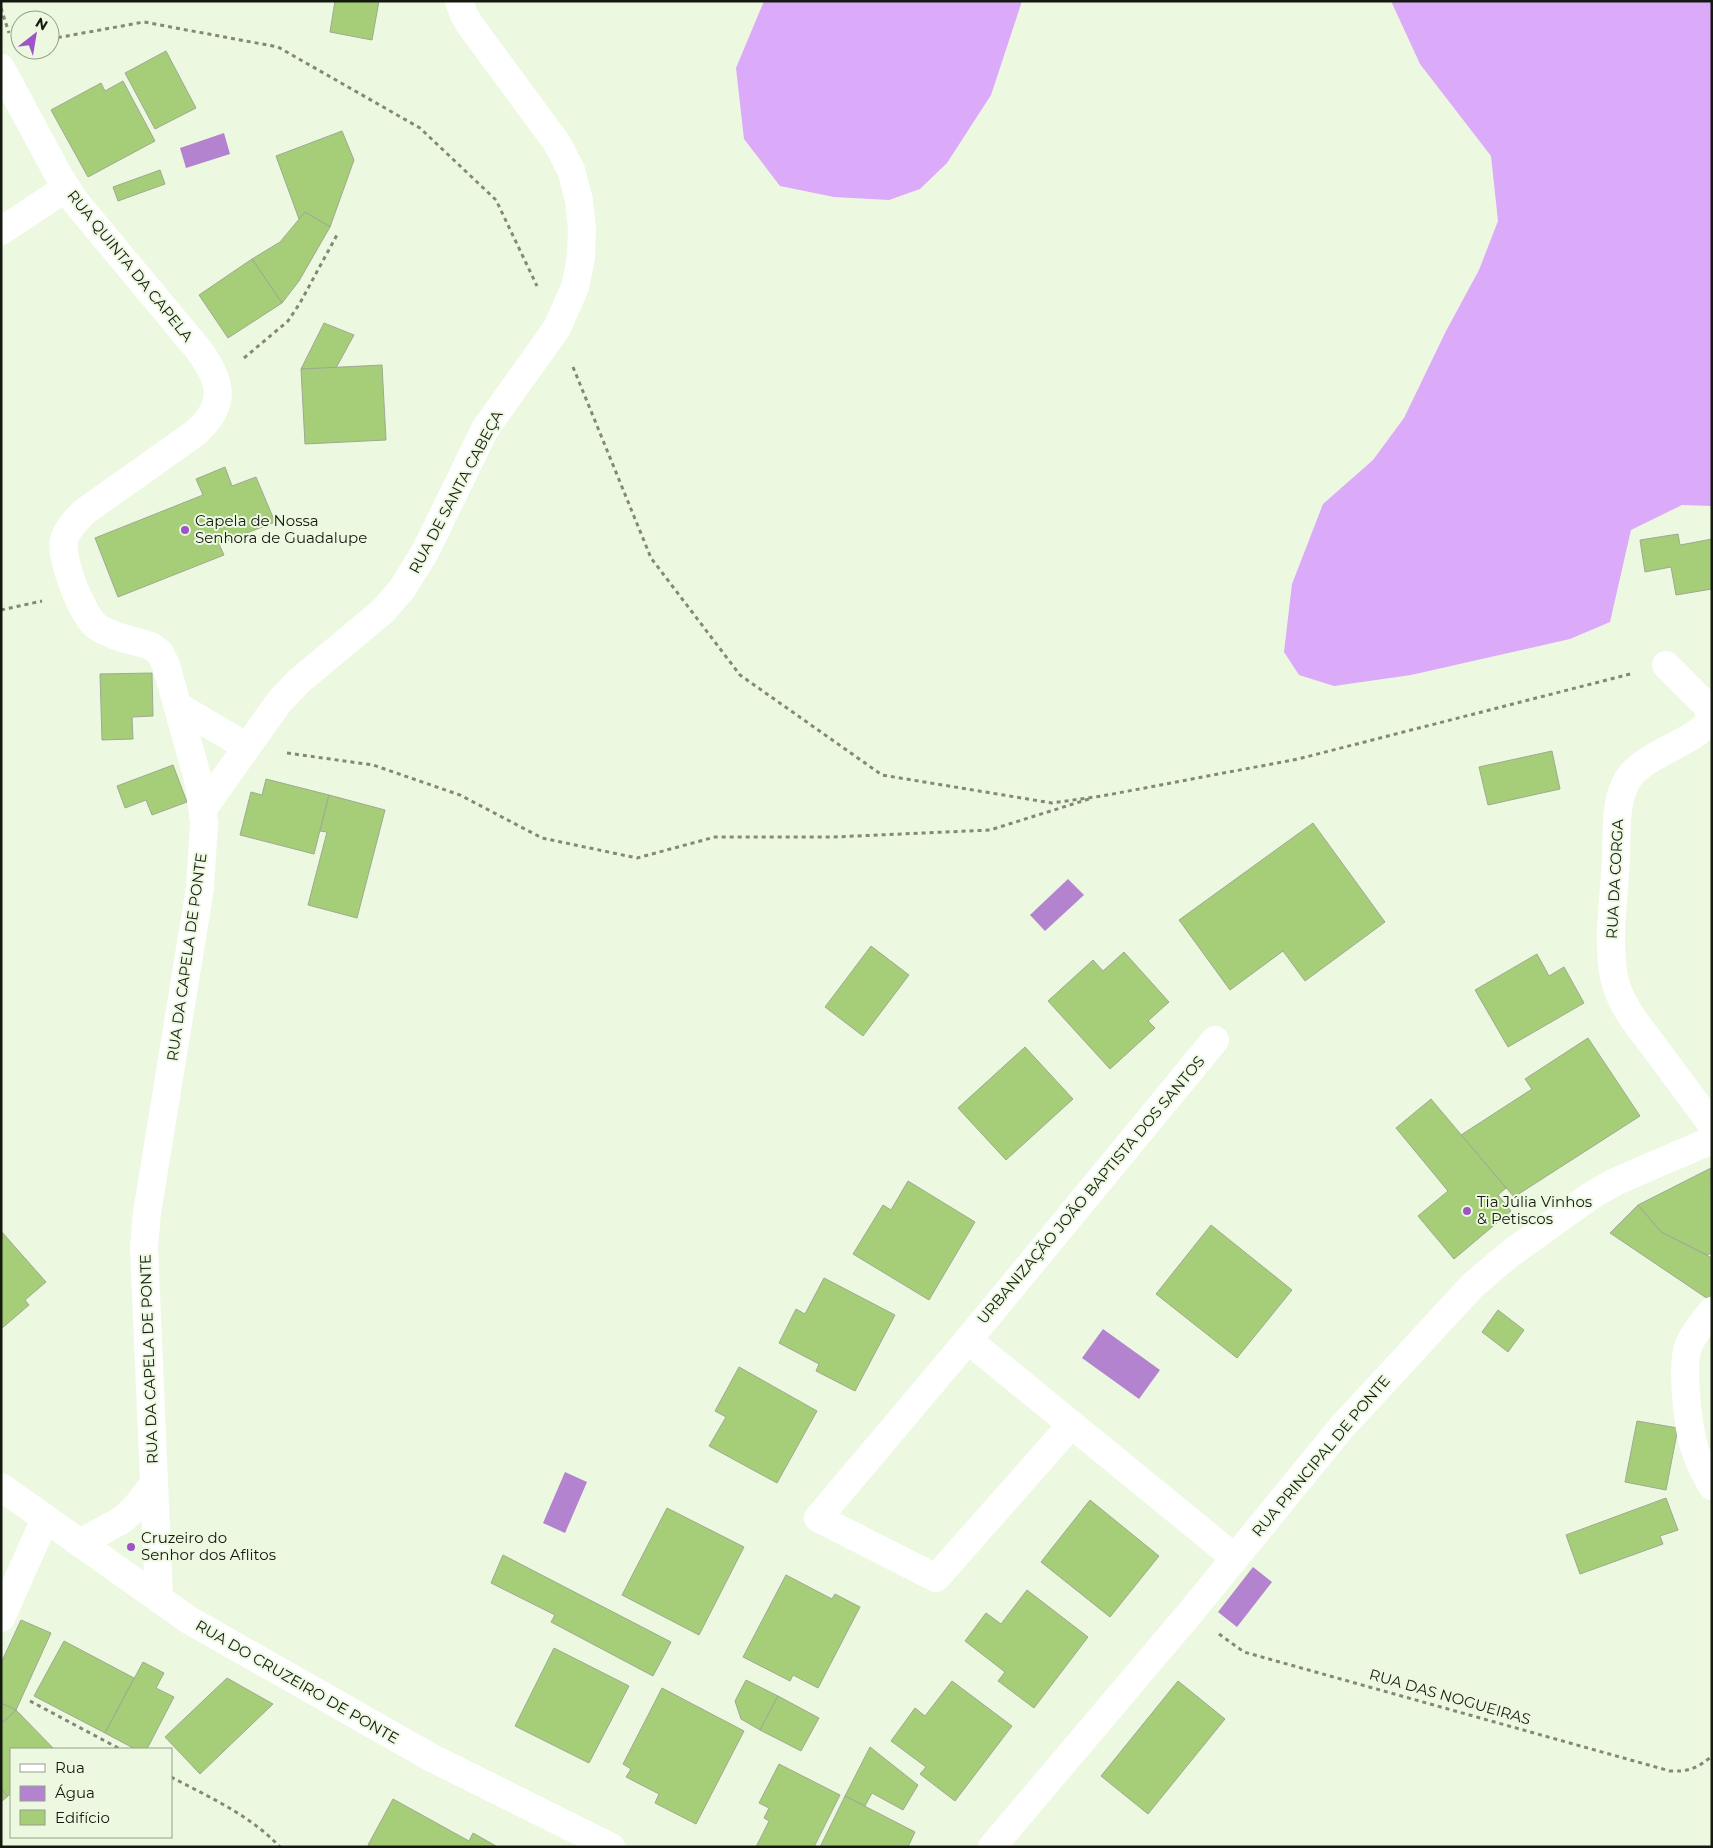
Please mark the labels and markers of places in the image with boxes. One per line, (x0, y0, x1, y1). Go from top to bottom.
place label: Capela de Nossa Senhora de Guadalupe (195, 511, 367, 547)
marker: Capela de Nossa Senhora de Guadalupe (179, 524, 191, 536)
place label: Tia Júlia Vinhos & Petiscos (1477, 1192, 1592, 1228)
marker: Tia Júlia Vinhos & Petiscos (1461, 1205, 1473, 1217)
place label: Cruzeiro do Senhor dos Aflitos (141, 1528, 276, 1564)
marker: Cruzeiro do Senhor dos Aflitos (125, 1541, 137, 1553)

